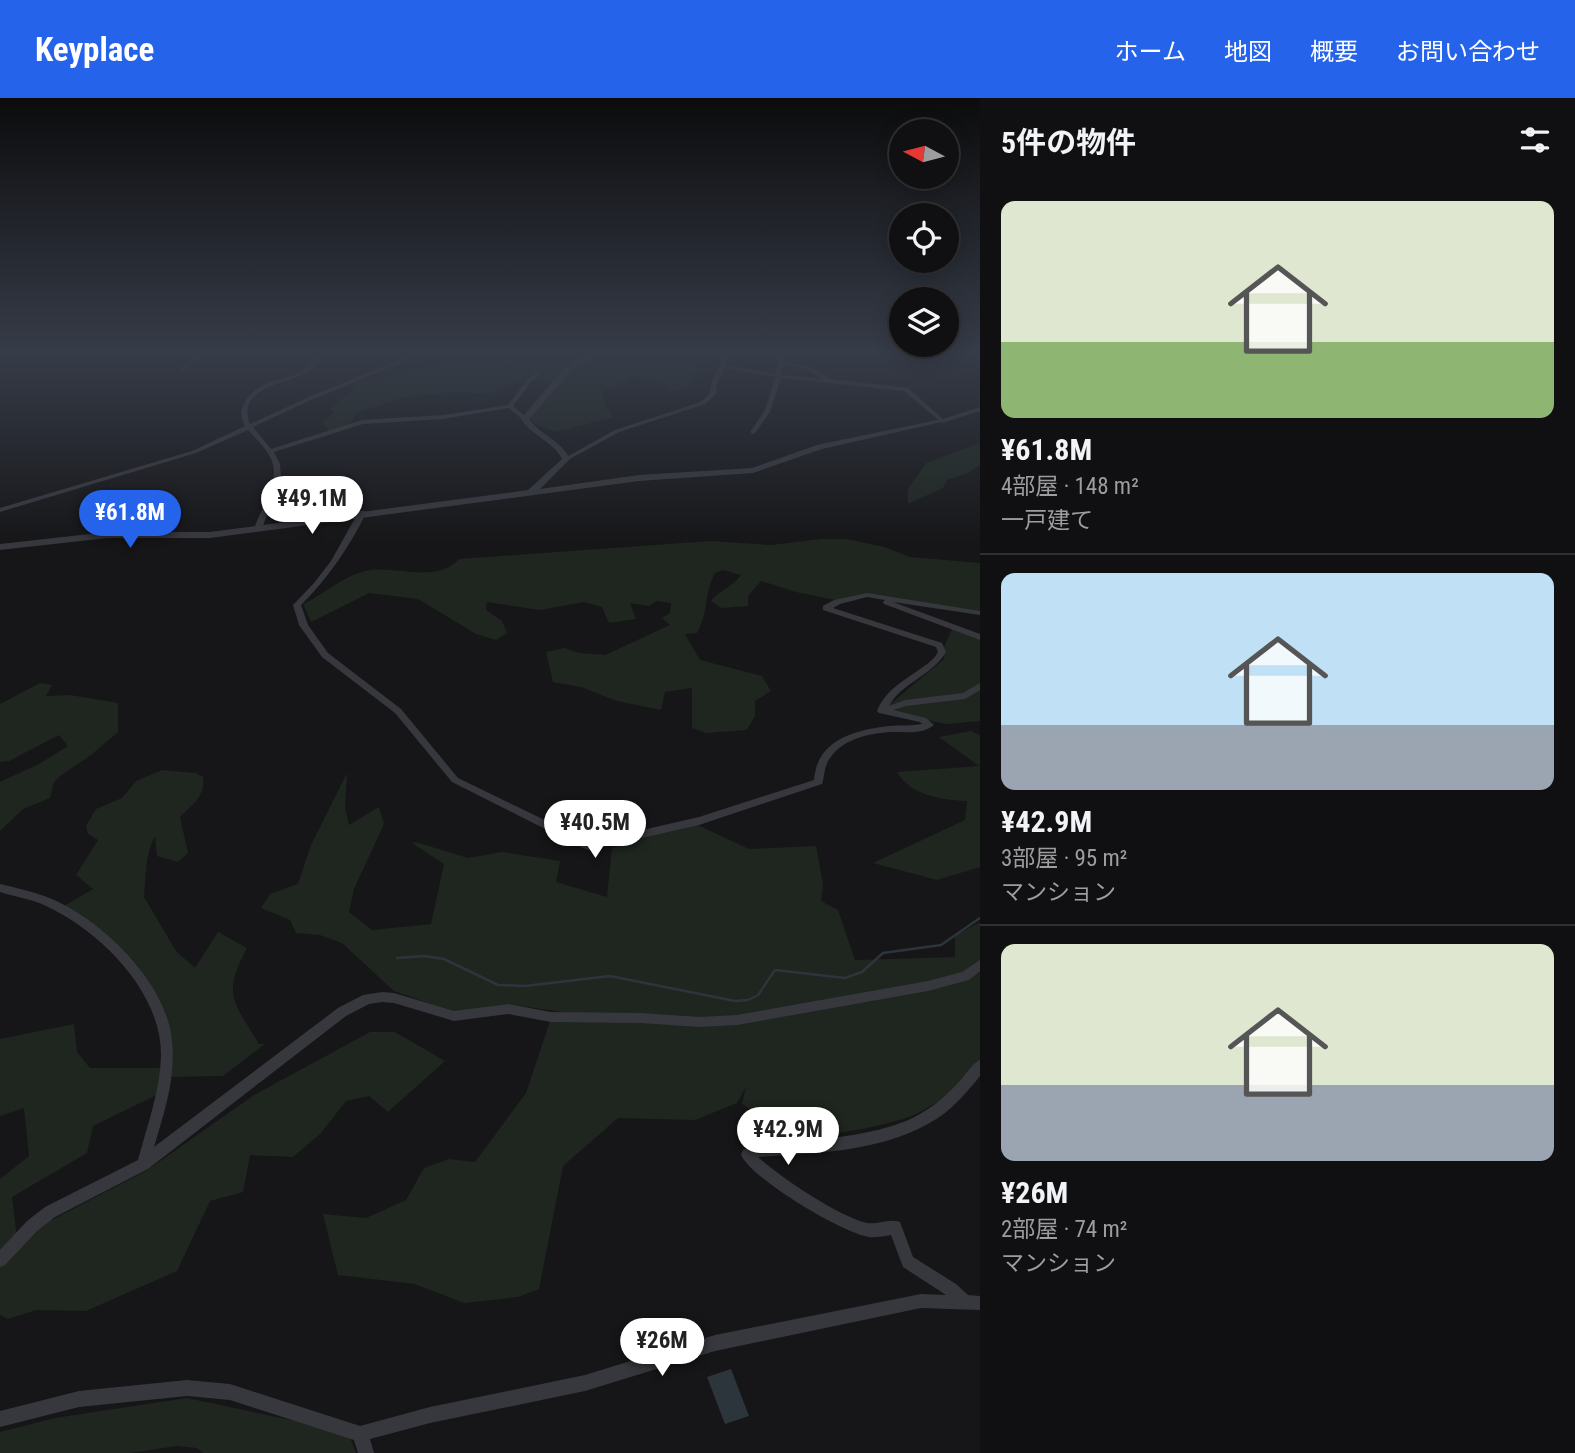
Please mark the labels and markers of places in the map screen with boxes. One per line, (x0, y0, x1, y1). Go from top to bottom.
pin: ¥49.1M (255, 476, 369, 536)
pin: ¥61.8M (73, 490, 187, 550)
pin: ¥40.5M (538, 800, 652, 860)
pin: ¥42.9M (731, 1108, 845, 1167)
pin: ¥26M (621, 1318, 703, 1378)

